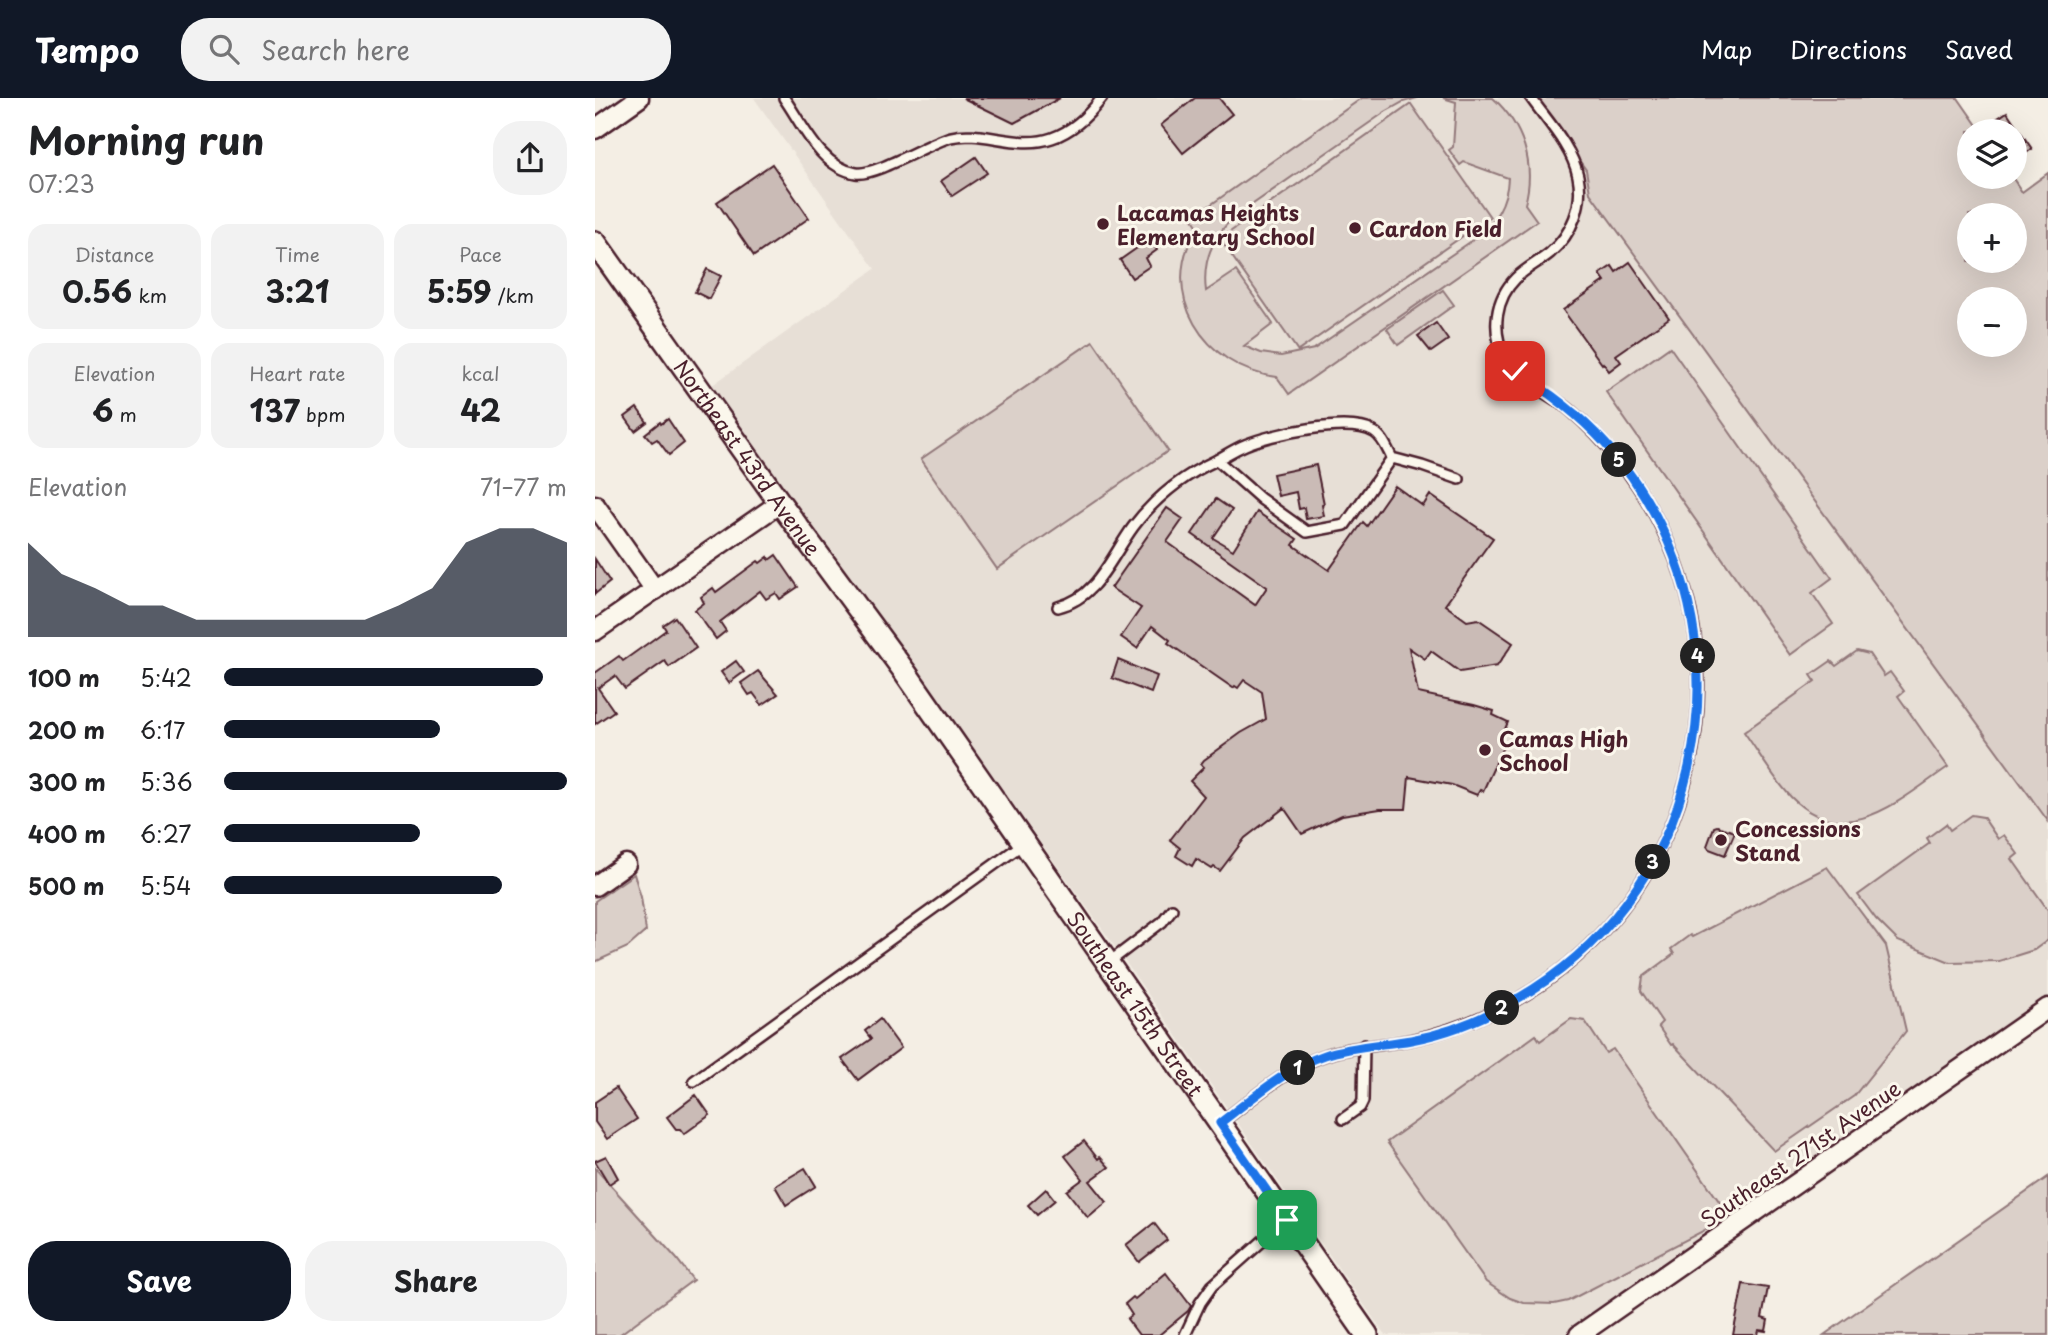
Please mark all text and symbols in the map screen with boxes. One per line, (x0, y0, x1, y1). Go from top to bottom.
search box (181, 18, 671, 81)
text: Tempo (35, 24, 139, 74)
icon: search (205, 30, 243, 68)
text: Search here (261, 30, 410, 69)
text: Map (1701, 31, 1752, 67)
text: Directions (1790, 31, 1907, 67)
text: Saved (1945, 31, 2013, 67)
text: Morning run (28, 111, 264, 168)
map controls (1957, 119, 2027, 357)
button: layers (1957, 119, 2027, 189)
button: share (493, 121, 567, 195)
text: 07:23 (28, 166, 95, 201)
place label: Lacamas Heights Elementary School (1117, 196, 1315, 252)
button: + (1957, 203, 2027, 273)
place label: Cardon Field (1369, 212, 1502, 244)
marker: Lacamas Heights Elementary School (1095, 216, 1111, 232)
marker: Cardon Field (1347, 220, 1363, 236)
text: Distance (75, 240, 154, 268)
text: Time (275, 240, 320, 268)
text: Pace (459, 240, 502, 268)
text: 0.56 (62, 268, 132, 313)
text: 3:21 (266, 268, 329, 313)
text: 5:59 (427, 268, 492, 313)
text: km (132, 281, 167, 309)
text: /km (492, 281, 534, 309)
button: − (1957, 287, 2027, 357)
pin (1485, 341, 1545, 401)
street label: Northeast 43rd Avenue (667, 352, 829, 562)
icon: check (1496, 352, 1534, 390)
text: Elevation (74, 359, 155, 387)
text: Heart rate (250, 359, 345, 387)
text: kcal (462, 359, 499, 387)
text: 6 (92, 387, 113, 432)
text: 137 (250, 387, 300, 432)
text: 42 (460, 387, 501, 432)
text: m (113, 400, 137, 428)
text: bpm (300, 400, 345, 428)
pin: 5 (1601, 442, 1637, 478)
text: 5 (1612, 445, 1625, 473)
text: Elevation (28, 469, 127, 504)
text: 71–77 m (480, 469, 567, 504)
pin: 4 (1681, 638, 1715, 674)
text: 4 (1691, 641, 1704, 669)
text: 100 m (28, 660, 100, 695)
text: 5:42 (140, 660, 192, 695)
text: 200 m (28, 712, 105, 747)
text: 6:17 (140, 712, 185, 747)
place label: Camas High School (1499, 722, 1629, 778)
marker: Camas High School (1477, 742, 1493, 758)
text: 300 m (28, 764, 106, 799)
text: 5:36 (140, 764, 193, 799)
place label: Concessions Stand (1735, 812, 1861, 868)
text: 400 m (28, 816, 106, 851)
text: 6:27 (140, 816, 191, 851)
marker: Concessions Stand (1713, 832, 1729, 848)
pin: 3 (1635, 844, 1671, 880)
text: 3 (1646, 847, 1659, 875)
text: 500 m (28, 868, 105, 903)
text: 5:54 (140, 868, 191, 903)
street label: Southeast 15th Street (1060, 904, 1212, 1103)
pin: 2 (1485, 990, 1520, 1026)
text: 2 (1495, 993, 1508, 1021)
pin: 1 (1281, 1051, 1315, 1086)
text: 1 (1293, 1053, 1302, 1081)
street label: Southeast 271st Avenue (1693, 1072, 1907, 1234)
pin (1257, 1190, 1317, 1250)
icon: arrive (1268, 1201, 1306, 1239)
button: Save (28, 1241, 291, 1321)
button: Share (305, 1241, 567, 1321)

